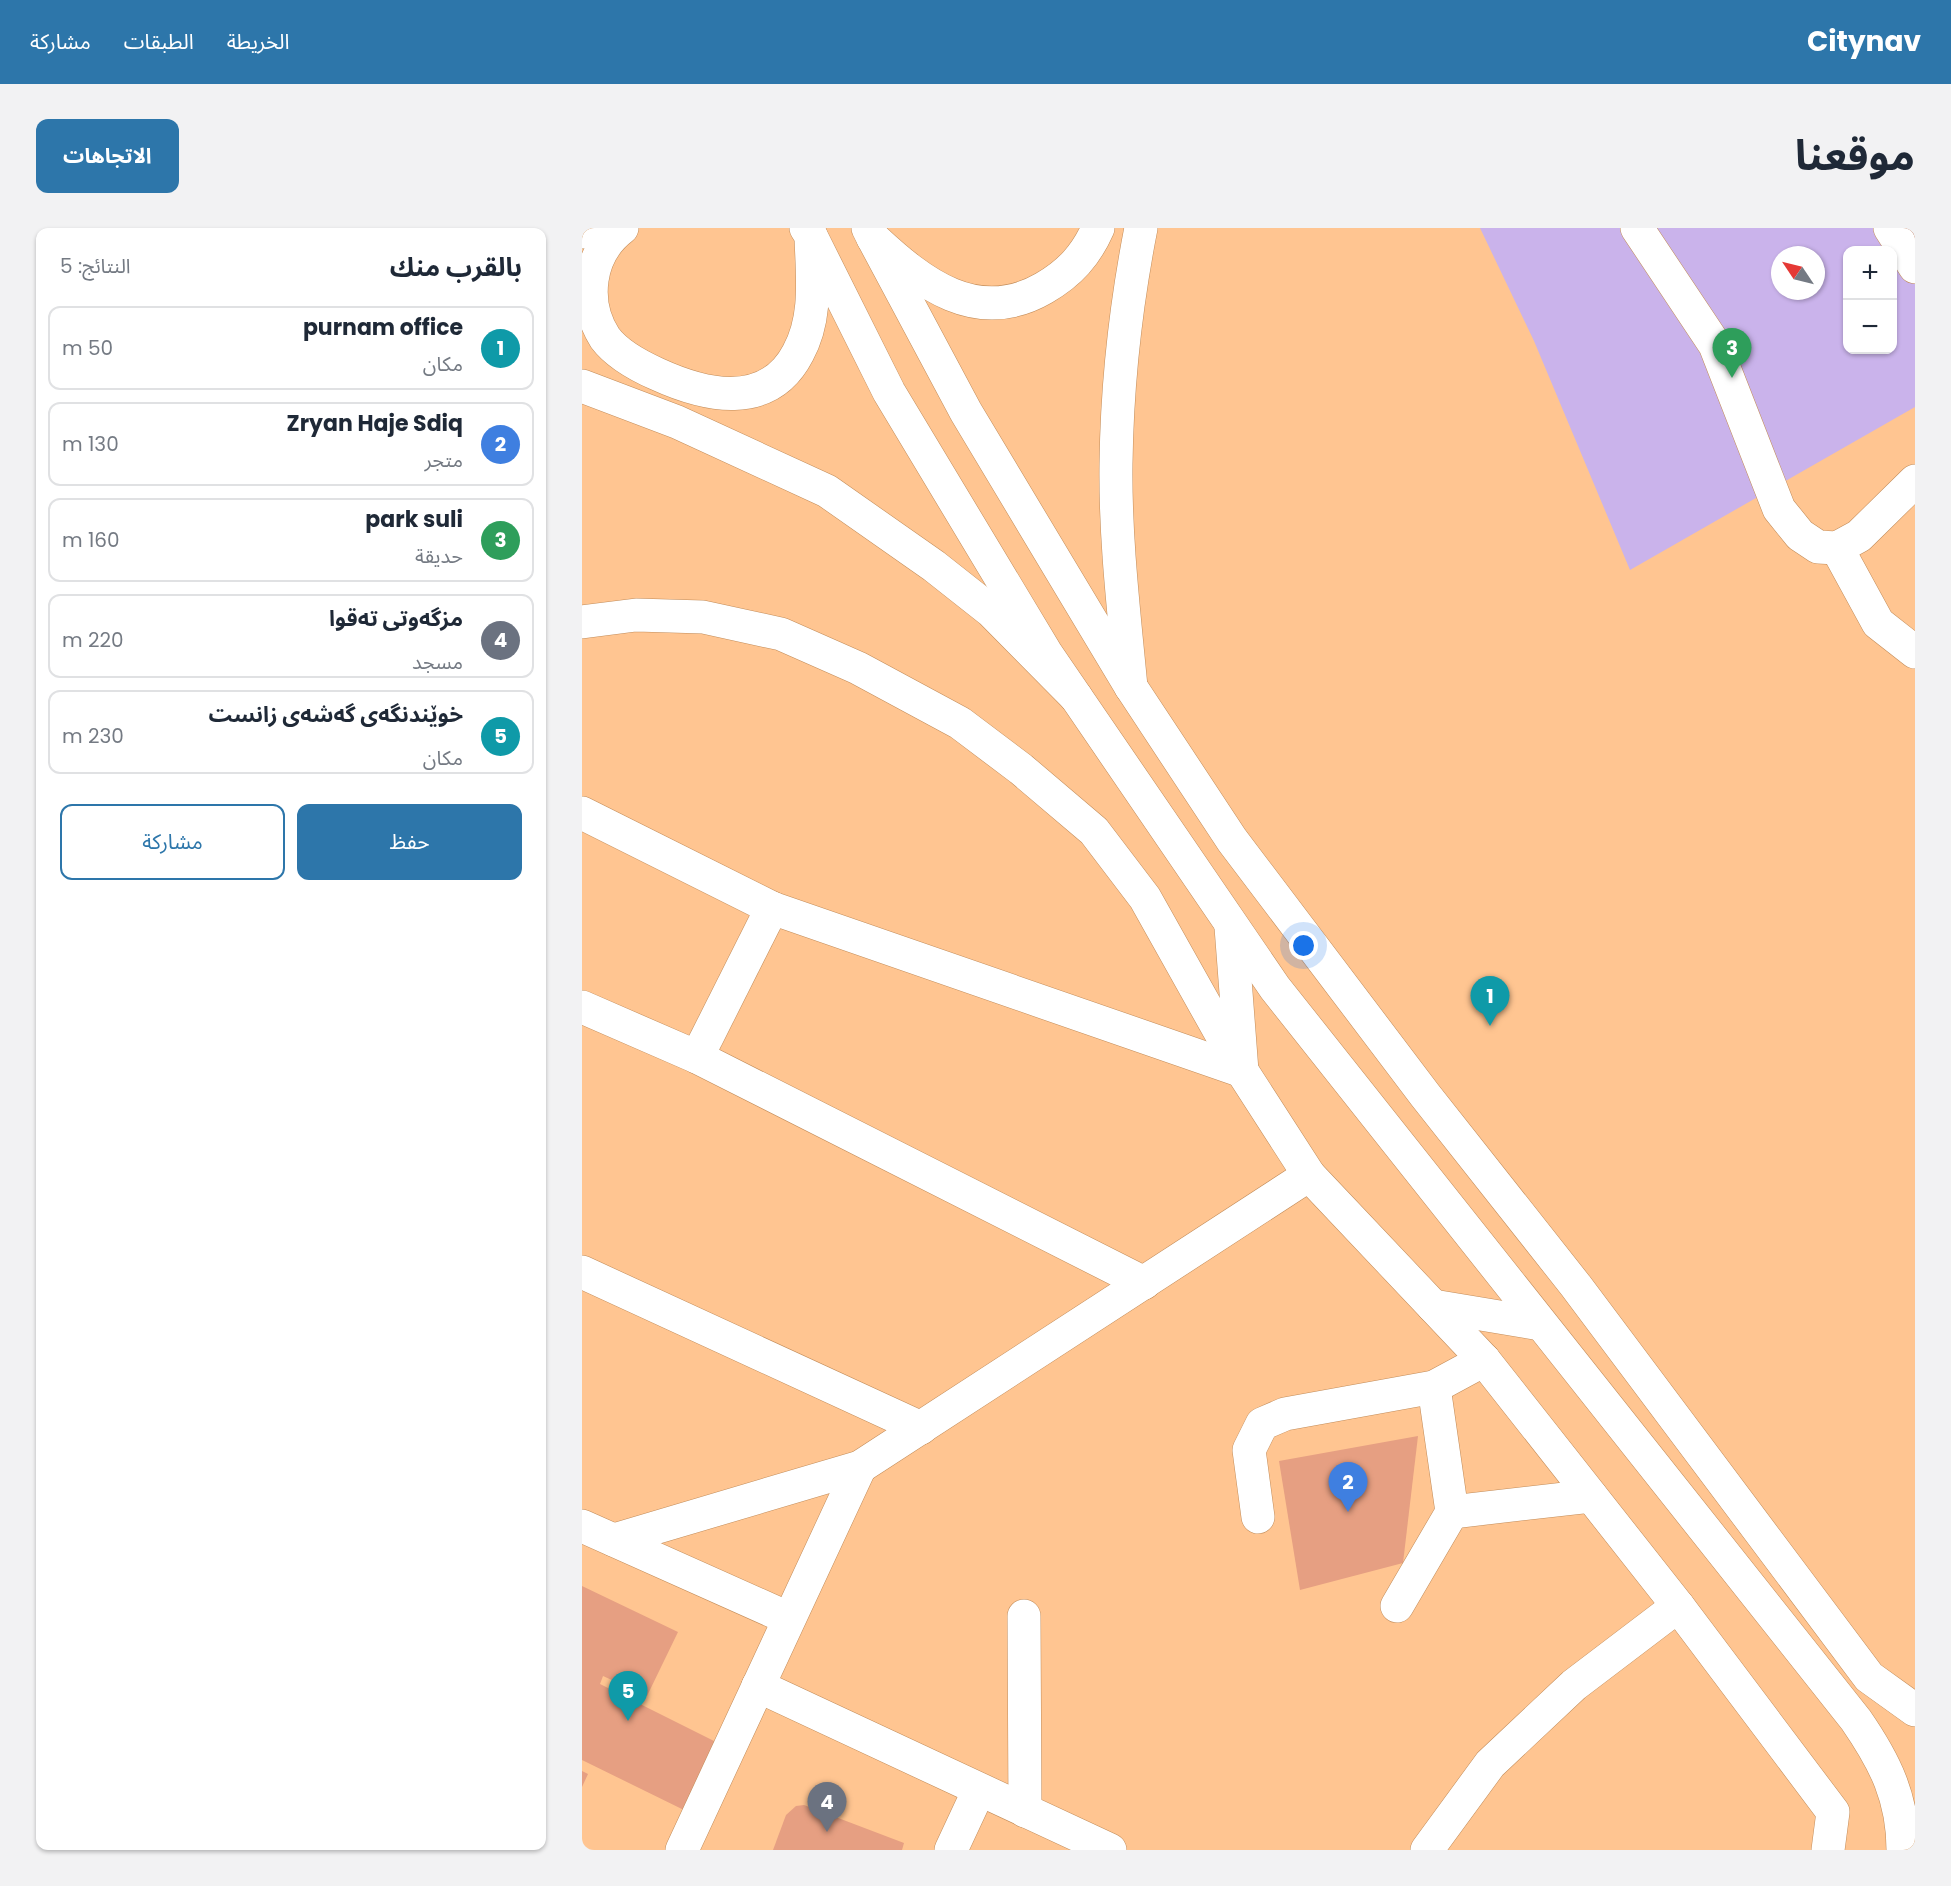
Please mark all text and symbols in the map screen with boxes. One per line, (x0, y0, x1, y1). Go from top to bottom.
text: Citynav (1807, 22, 1921, 61)
text: مشاركة (30, 27, 91, 56)
text: الطبقات (124, 27, 194, 56)
text: الخريطة (227, 27, 290, 56)
button: الاتجاهات (36, 119, 179, 193)
text: موقعنا (1795, 126, 1915, 185)
north arrow (1771, 246, 1825, 300)
map controls (1843, 246, 1897, 354)
button: + (1843, 246, 1897, 300)
text: بالقرب منك (390, 249, 522, 285)
text: النتائج: 5 (60, 252, 131, 280)
button: − (1843, 300, 1897, 354)
text: purnam office (303, 312, 463, 343)
pin: 3 (1712, 328, 1752, 378)
text: 50 m (62, 334, 113, 362)
text: 1 (497, 334, 504, 362)
text: مكان (423, 350, 463, 378)
text: Zryan Haje Sdiq (287, 408, 463, 439)
text: 130 m (62, 430, 119, 458)
text: 2 (495, 430, 506, 458)
text: متجر (424, 446, 463, 474)
text: park suli (365, 504, 463, 535)
text: 160 m (62, 526, 120, 554)
text: 3 (494, 526, 507, 554)
text: حديقة (415, 542, 463, 570)
text: مزگەوتی تەقوا (329, 603, 463, 634)
text: 220 m (62, 626, 124, 654)
text: 4 (494, 626, 507, 654)
text: مسجد (412, 648, 463, 676)
text: خوێندنگەی گەشەی زانست (209, 699, 463, 730)
text: 230 m (62, 722, 124, 750)
text: 5 (494, 722, 507, 750)
text: مكان (423, 744, 463, 772)
button: مشاركة (60, 804, 285, 880)
button: حفظ (297, 804, 522, 880)
your location (1289, 931, 1318, 960)
pin: 1 (1470, 976, 1510, 1026)
pin: 2 (1328, 1462, 1368, 1512)
pin: 5 (608, 1672, 648, 1721)
pin: 4 (808, 1782, 846, 1832)

